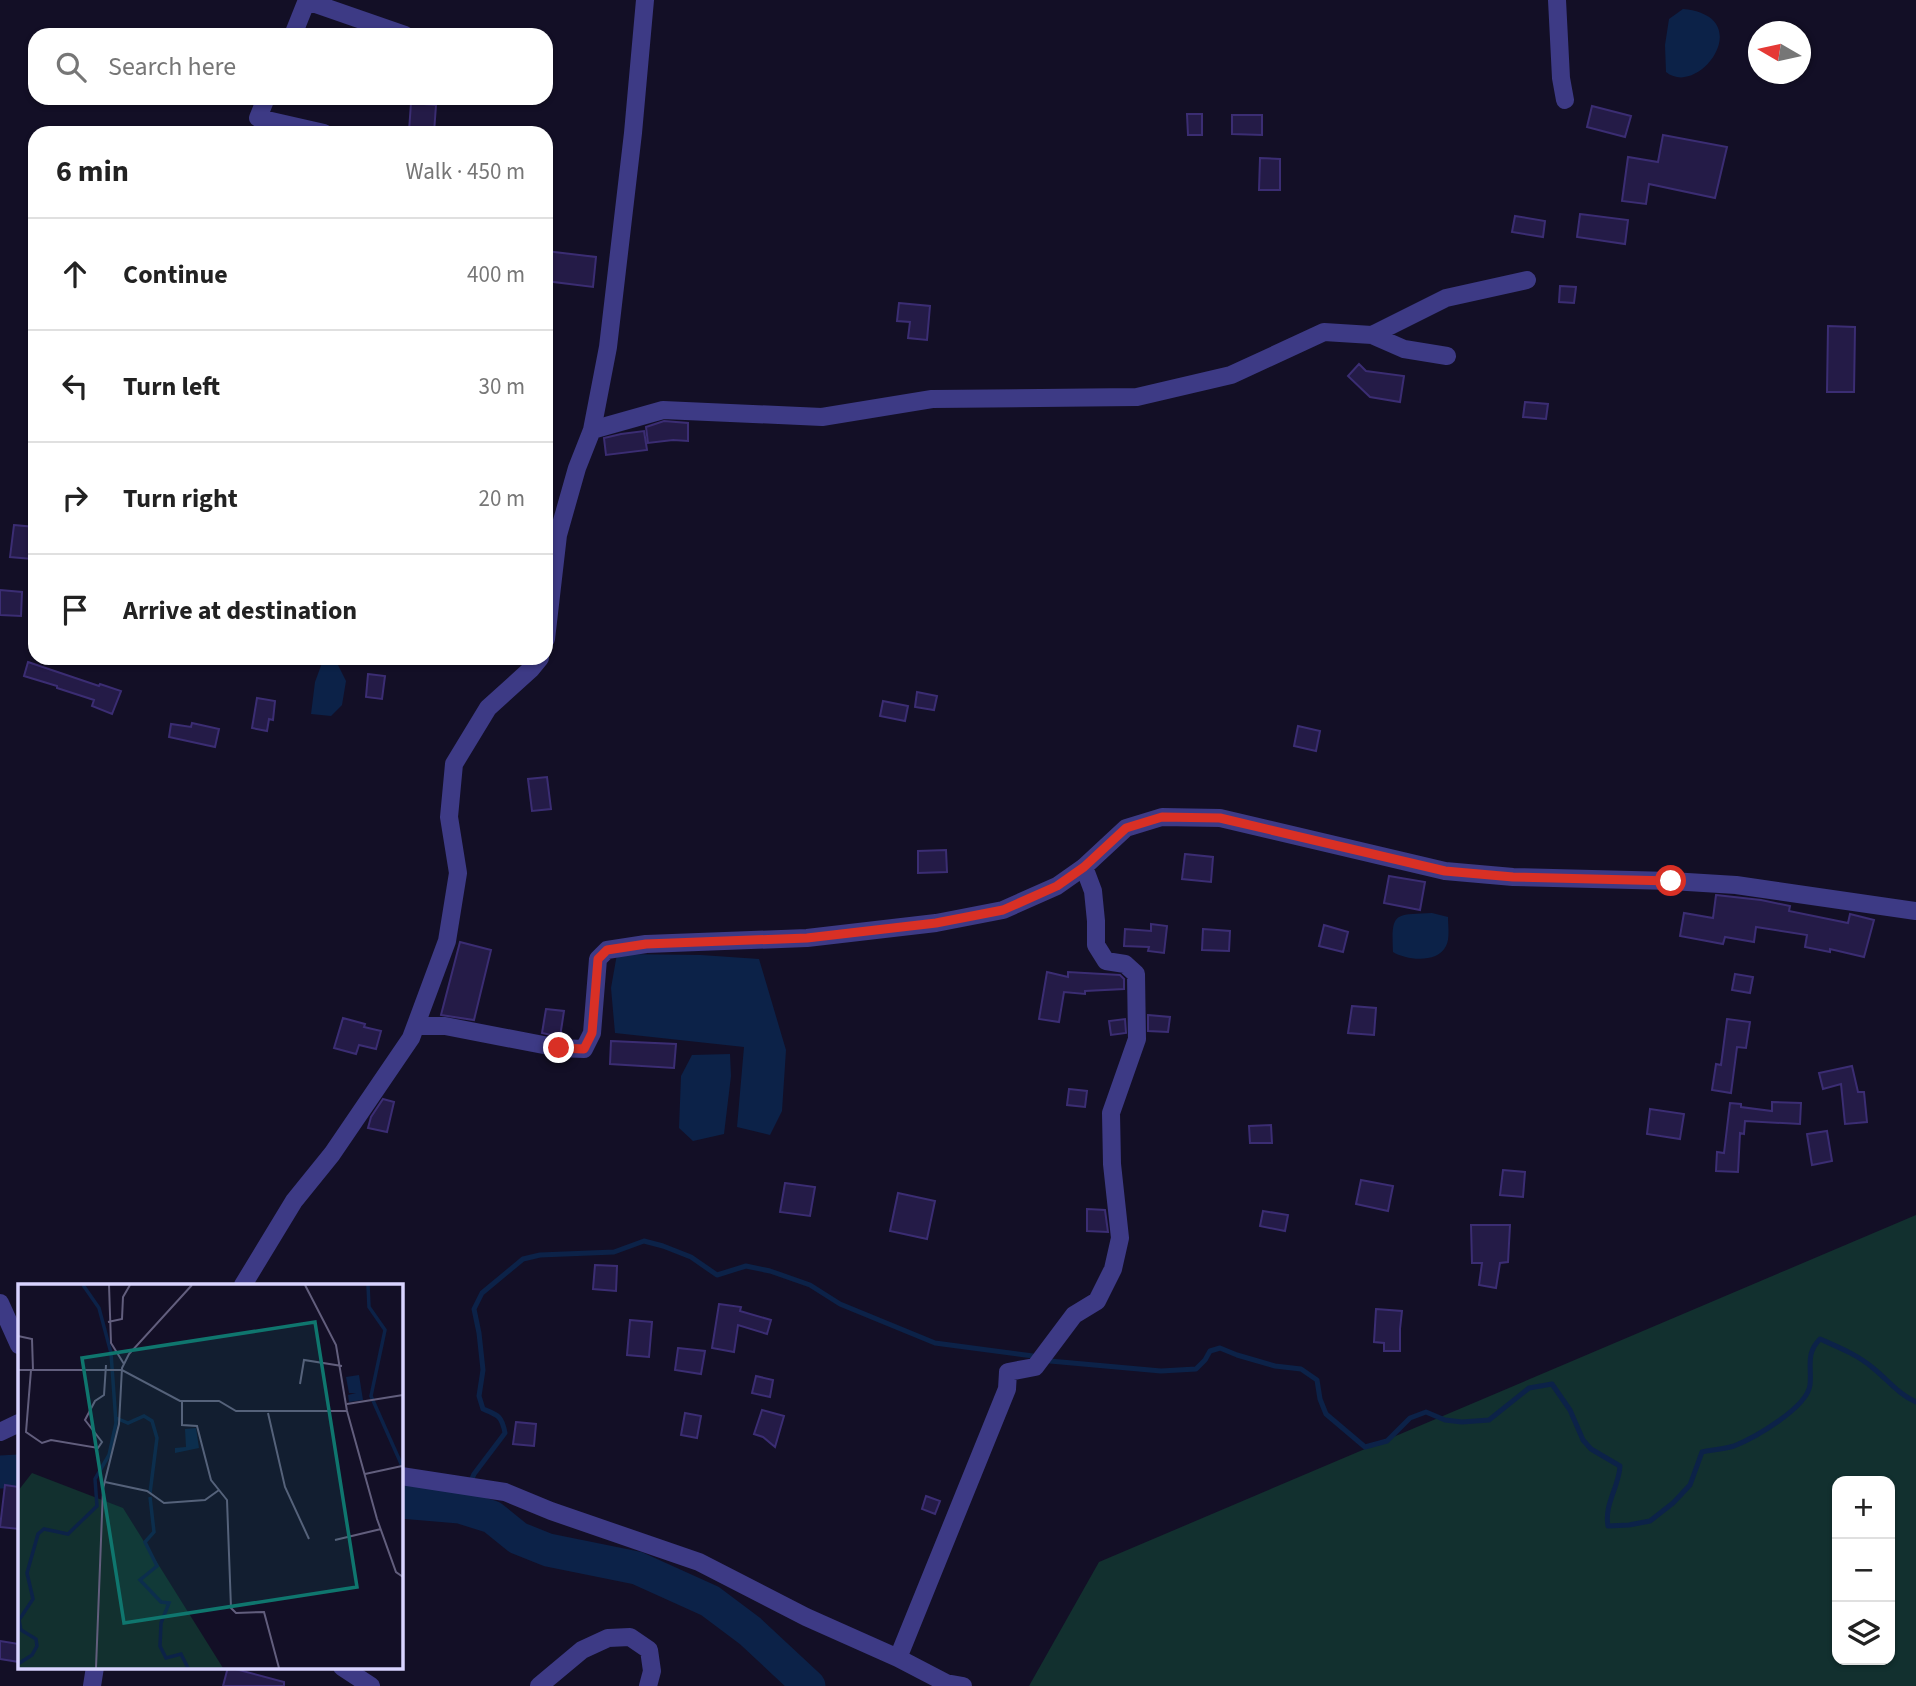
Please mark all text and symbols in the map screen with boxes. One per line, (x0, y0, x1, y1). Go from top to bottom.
north arrow (1748, 21, 1811, 84)
search box (28, 28, 553, 105)
icon: search (52, 48, 90, 86)
text: Search here (108, 48, 236, 85)
text: 6 min (56, 150, 129, 193)
text: Walk · 450 m (406, 155, 525, 188)
icon: ahead (56, 255, 94, 293)
text: Continue (123, 256, 228, 293)
text: 400 m (467, 258, 525, 291)
icon: left (56, 367, 94, 405)
text: Turn left (123, 368, 220, 405)
text: 30 m (478, 370, 525, 403)
icon: right (56, 479, 94, 517)
text: Turn right (123, 480, 238, 517)
text: 20 m (478, 482, 525, 515)
icon: arrive (56, 591, 94, 629)
text: Arrive at destination (123, 592, 357, 629)
route start (1655, 865, 1686, 896)
route end (543, 1032, 574, 1063)
inset map (18, 1284, 402, 1668)
map controls (1832, 1476, 1895, 1665)
button: + (1832, 1476, 1895, 1539)
button: − (1832, 1539, 1895, 1602)
button: layers (1832, 1602, 1895, 1665)

